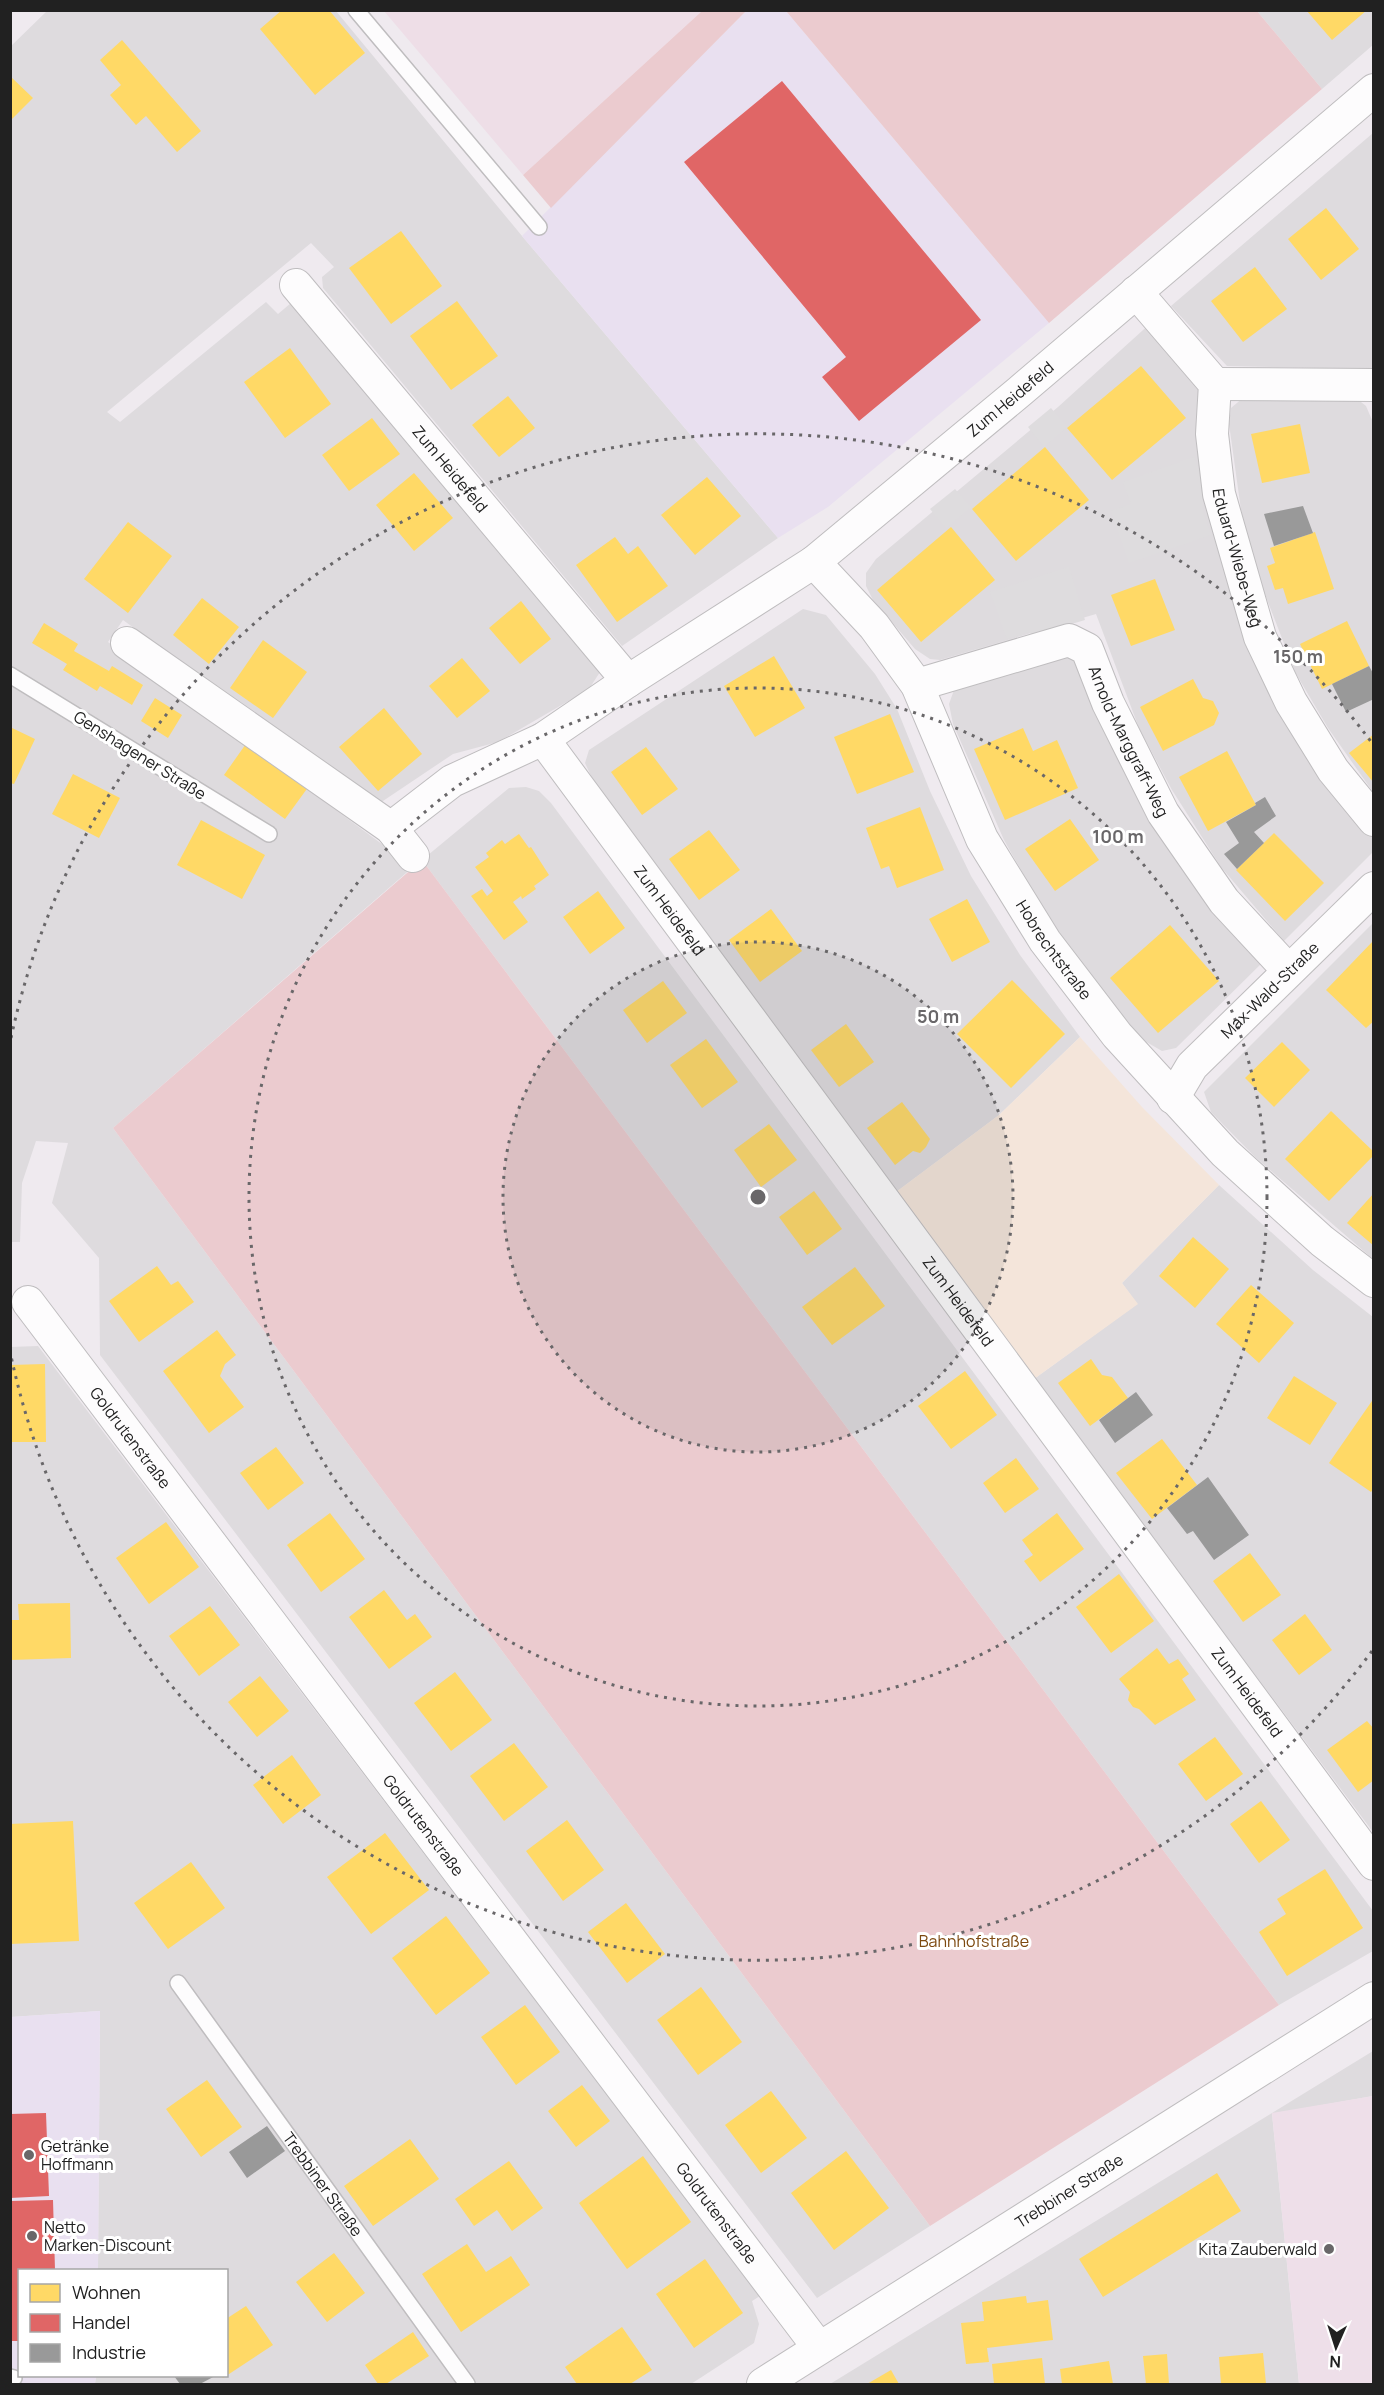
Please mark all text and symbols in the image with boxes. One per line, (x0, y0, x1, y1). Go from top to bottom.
street label: Zum Heidefeld (962, 356, 1058, 442)
street label: Zum Heidefeld (407, 421, 493, 517)
street label: Eduard-Wiebe-Weg (1207, 487, 1268, 630)
text: 150 m (1273, 644, 1323, 668)
street label: Arnold-Marggraff-Weg (1084, 662, 1174, 821)
street label: Genshagener Straße (69, 705, 211, 805)
text: 100 m (1092, 824, 1144, 848)
street label: Zum Heidefeld (629, 861, 710, 960)
street label: Hobrechtstraße (1011, 896, 1097, 1004)
street label: Max-Wald-Straße (1216, 937, 1324, 1043)
text: 50 m (917, 1004, 959, 1028)
centre of rings (748, 1187, 768, 1207)
street label: Zum Heidefeld (918, 1252, 999, 1351)
street label: Goldrutenstraße (85, 1382, 176, 1493)
street label: Zum Heidefeld (1206, 1643, 1288, 1742)
street label: Goldrutenstraße (378, 1770, 469, 1881)
park label: Bahnhofstraße (919, 1930, 1029, 1952)
street label: Trebbiner Straße (278, 2128, 368, 2241)
place label: Getränke Hoffmann (41, 2135, 113, 2175)
marker: Getränke Hoffmann (22, 2148, 36, 2162)
street label: Trebbiner Straße (1011, 2148, 1127, 2233)
street label: Goldrutenstraße (671, 2158, 762, 2268)
place label: Netto Marken-Discount (44, 2216, 172, 2256)
marker: Netto Marken-Discount (25, 2229, 39, 2243)
place label: Kita Zauberwald (1199, 2238, 1317, 2260)
marker: Kita Zauberwald (1322, 2242, 1336, 2256)
legend (18, 2269, 228, 2377)
text: Wohnen (72, 2280, 141, 2304)
text: Handel (72, 2310, 130, 2334)
north arrow (1306, 2317, 1366, 2377)
text: Industrie (72, 2340, 146, 2364)
text: N (1329, 2351, 1342, 2373)

